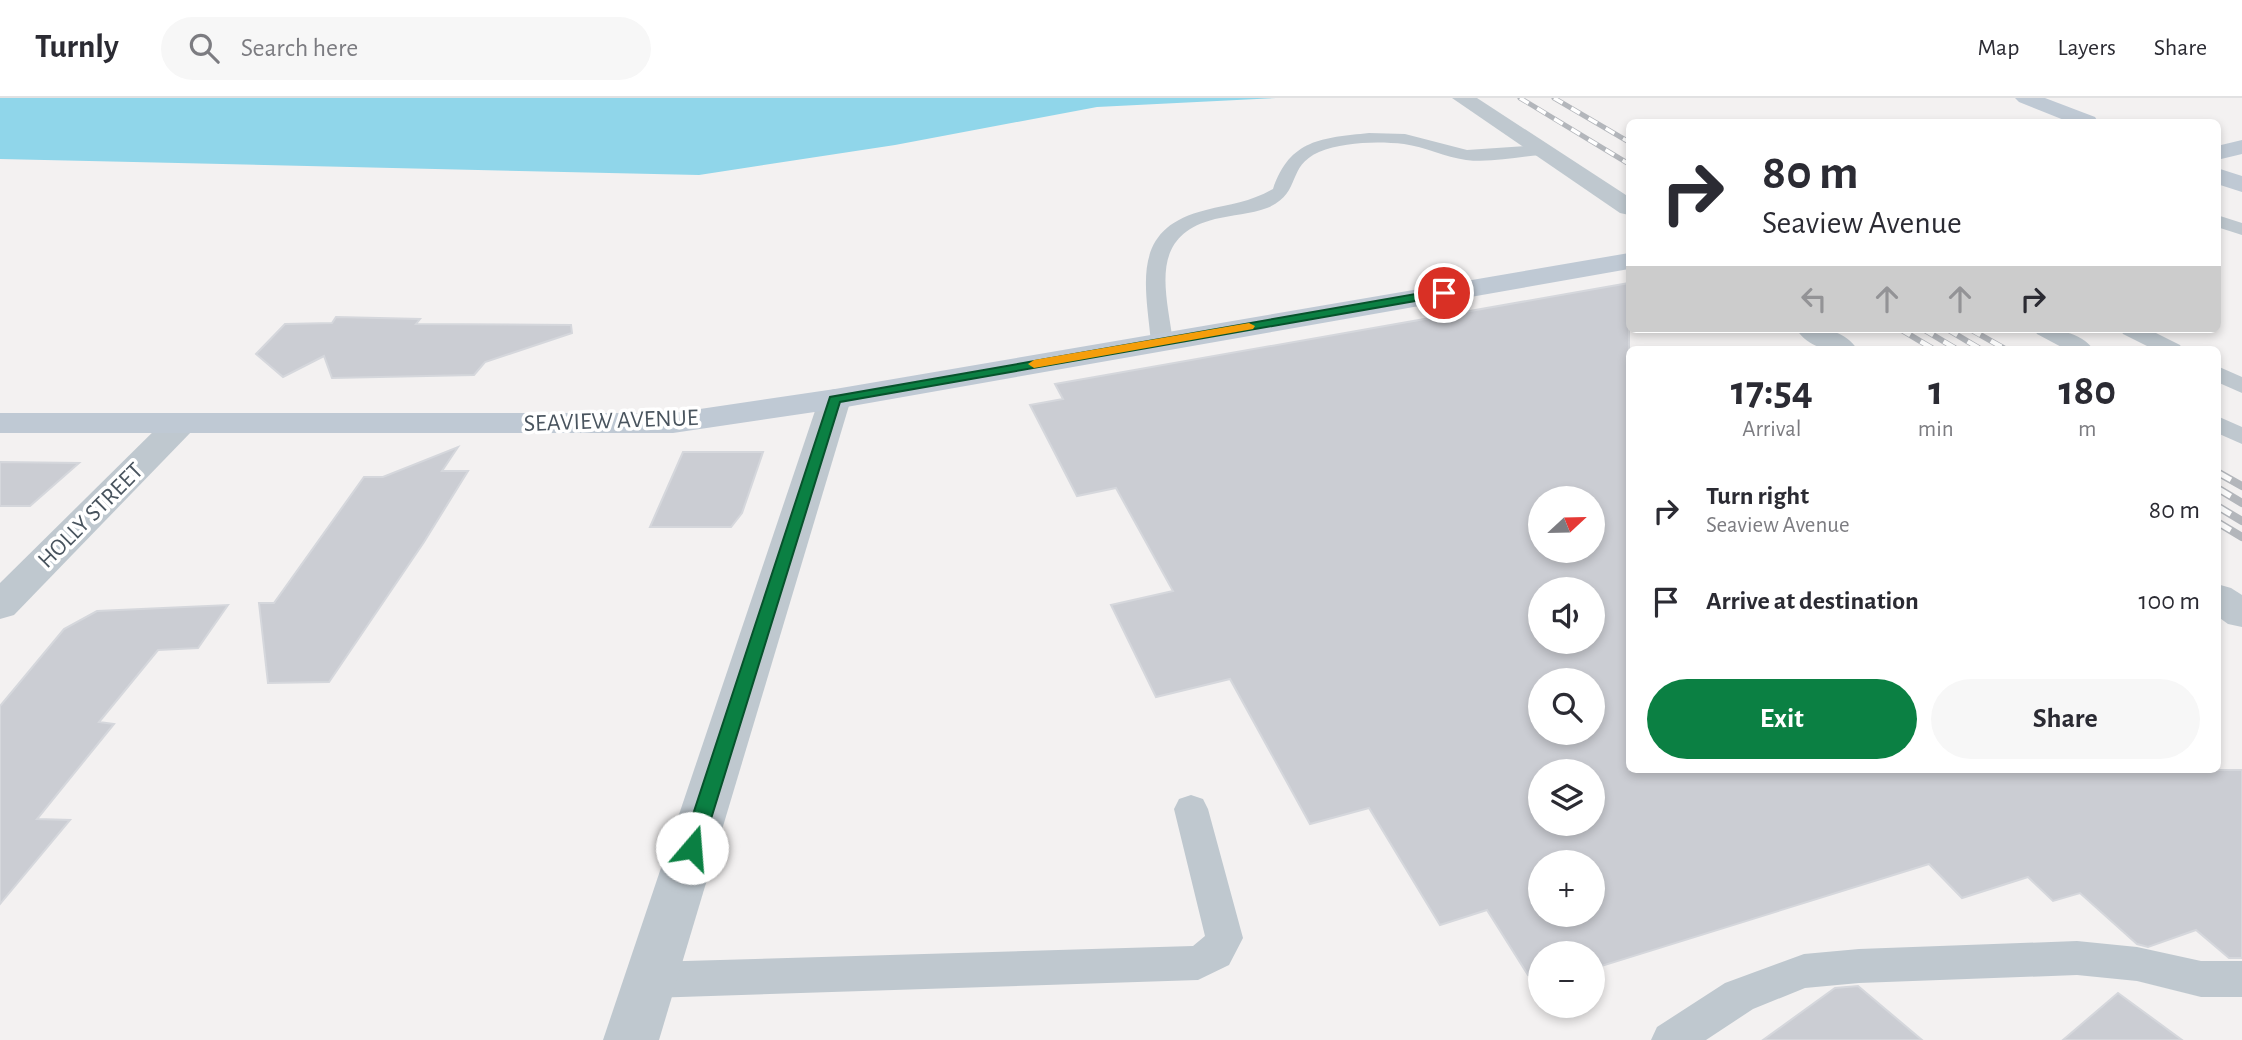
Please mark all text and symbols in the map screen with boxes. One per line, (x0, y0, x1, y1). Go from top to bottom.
search box (161, 17, 651, 80)
icon: search (185, 29, 223, 67)
text: Turnly (35, 31, 119, 64)
text: Search here (241, 35, 358, 61)
text: Map (1977, 36, 2019, 60)
text: Layers (2057, 36, 2116, 60)
text: Share (2154, 36, 2207, 60)
icon: right (1647, 147, 1738, 238)
text: 80 m (1762, 149, 1859, 198)
text: Seaview Avenue (1762, 207, 1962, 239)
pin (1414, 263, 1474, 323)
icon: arrive (1425, 274, 1463, 312)
icon: left (1795, 280, 1833, 318)
icon: ahead (1868, 280, 1906, 318)
icon: ahead (1941, 280, 1979, 318)
icon: right (2014, 280, 2052, 318)
text: 17:54 (1731, 370, 1813, 412)
text: 1 (1928, 370, 1943, 412)
text: 180 (2058, 370, 2116, 412)
street label: SEAVIEW AVENUE (523, 406, 699, 436)
text: Arrival (1742, 418, 1801, 441)
text: min (1918, 418, 1954, 441)
text: m (2078, 418, 2097, 441)
street label: HOLLY STREET (34, 458, 148, 573)
text: Turn right (1706, 483, 1809, 509)
north arrow (1528, 486, 1605, 564)
map controls (1528, 486, 1605, 1018)
icon: right (1647, 492, 1685, 530)
text: 80 m (2149, 497, 2200, 523)
text: Seaview Avenue (1706, 514, 1850, 537)
button: sound (1528, 577, 1605, 654)
icon: arrive (1647, 583, 1685, 621)
text: Arrive at destination (1706, 588, 1919, 614)
text: 100 m (2139, 588, 2200, 614)
button: search (1528, 668, 1605, 745)
button: Exit (1647, 679, 1917, 759)
button: Share (1931, 679, 2200, 759)
button: layers (1528, 759, 1605, 836)
position arrow (655, 811, 729, 885)
button: + (1528, 850, 1605, 927)
button: − (1528, 941, 1605, 1018)

